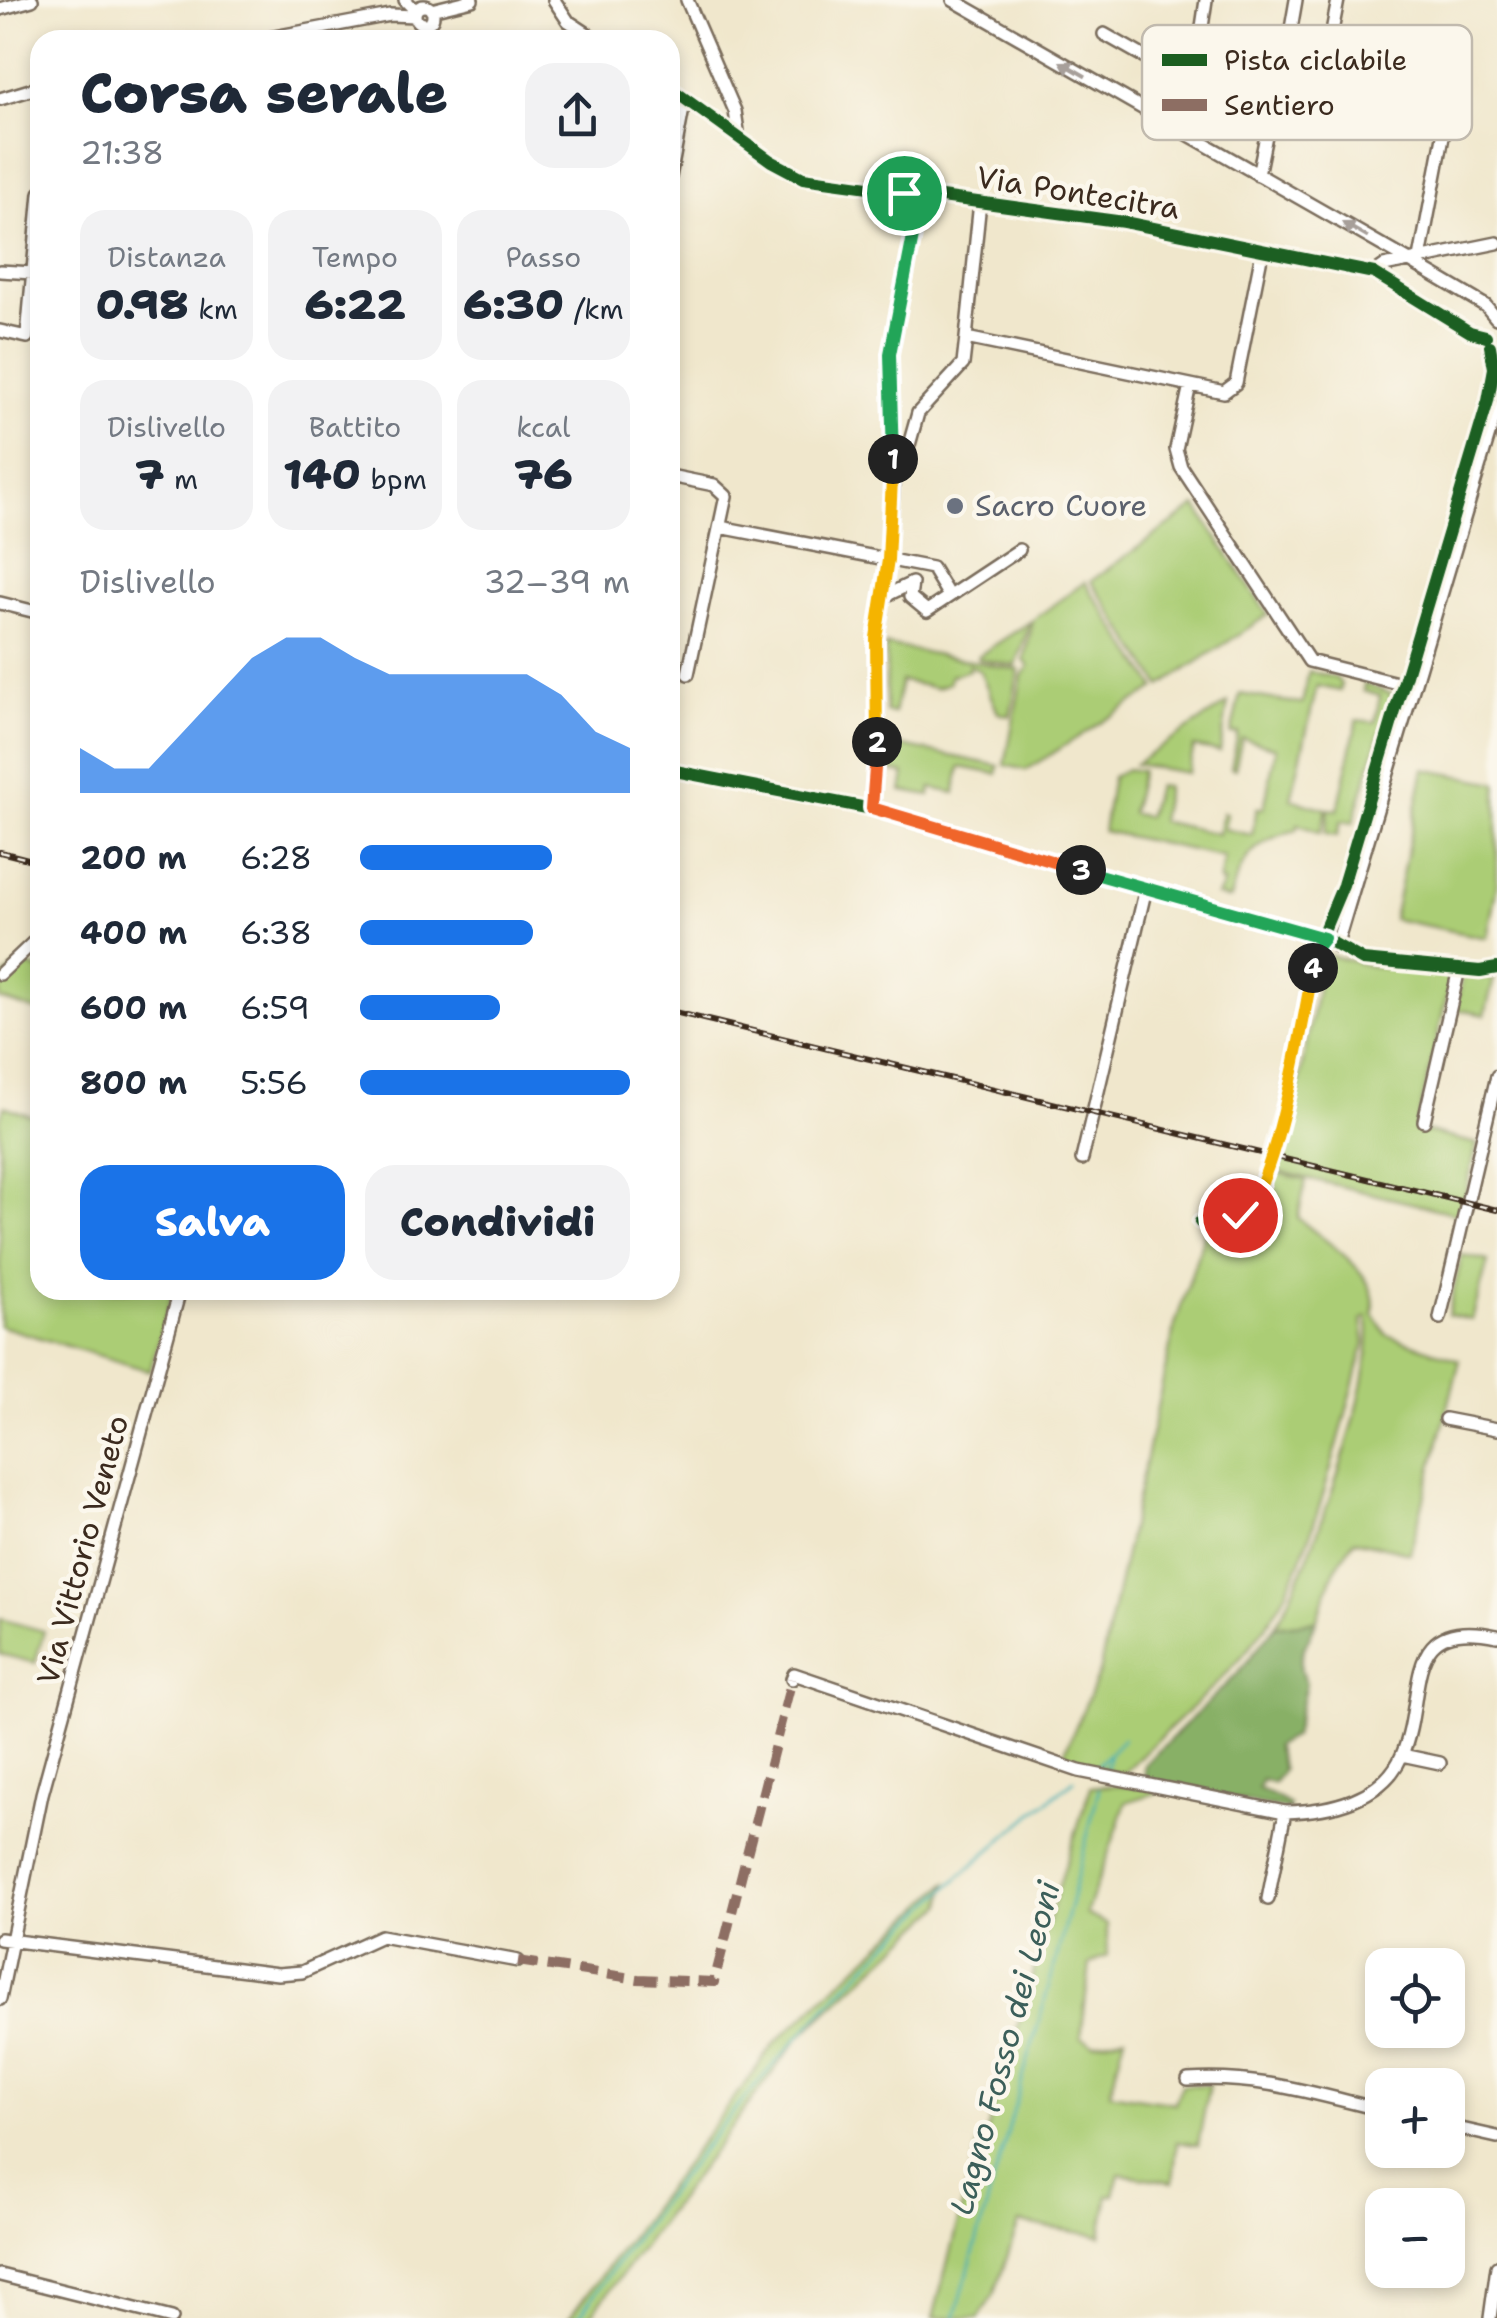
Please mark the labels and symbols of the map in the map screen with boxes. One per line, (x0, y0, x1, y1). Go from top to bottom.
legend (1142, 25, 1472, 140)
text: Pista ciclabile (1224, 41, 1407, 79)
one-way arrow (1059, 60, 1087, 78)
text: Sentiero (1224, 86, 1335, 124)
pin (862, 151, 947, 236)
street label: Via Pontecitra (974, 156, 1183, 229)
one-way arrow (1341, 222, 1369, 239)
pin: 1 (868, 434, 918, 484)
place label: Sacro Cuore (975, 485, 1147, 526)
marker: Sacro Cuore (944, 495, 966, 517)
pin: 2 (852, 717, 902, 767)
pin: 3 (1056, 845, 1106, 895)
pin: 4 (1288, 943, 1338, 993)
pin (1198, 1173, 1283, 1258)
street label: Via Vittorio Veneto (27, 1411, 138, 1689)
water label: Lagno Fosso dei Leoni (939, 1875, 1070, 2220)

